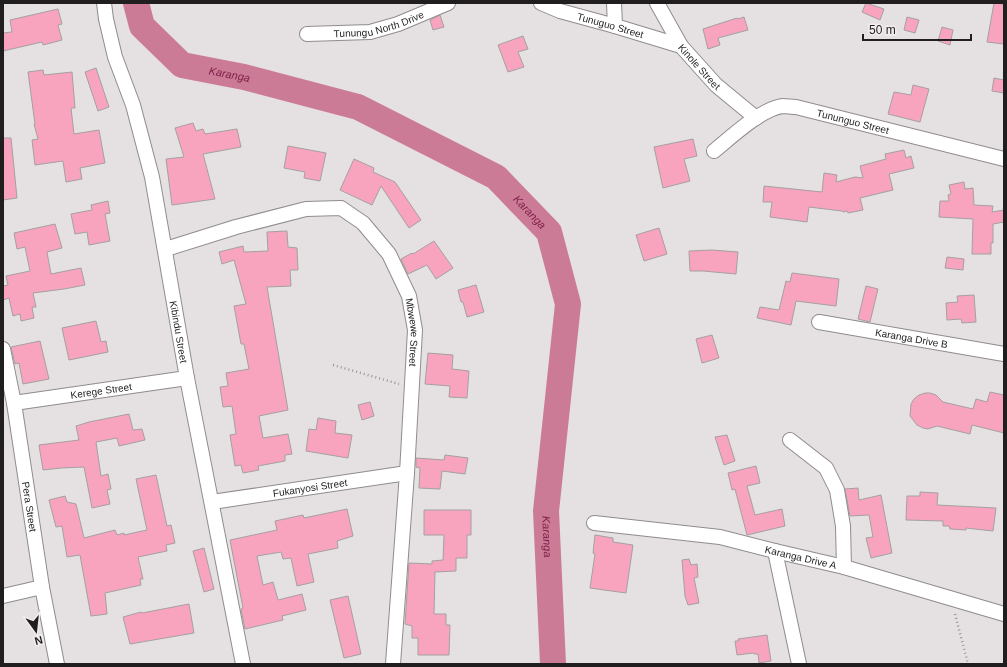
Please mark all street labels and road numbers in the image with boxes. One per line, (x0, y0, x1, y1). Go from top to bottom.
street label: Tunungu North Drive (334, 8, 426, 39)
street label: Tunuguo Street (576, 10, 645, 40)
street label: Kinole Street (676, 42, 723, 92)
street label: Tununguo Street (816, 107, 890, 136)
street label: Mbwewe Street (404, 297, 421, 367)
street label: Kibindu Street (168, 300, 190, 364)
street label: Karanga Drive B (875, 326, 949, 350)
street label: Kerege Street (70, 381, 133, 400)
street label: Fukanyosi Street (272, 476, 348, 498)
street label: Pera Street (21, 481, 39, 533)
street label: Karanga Drive A (764, 543, 838, 571)

